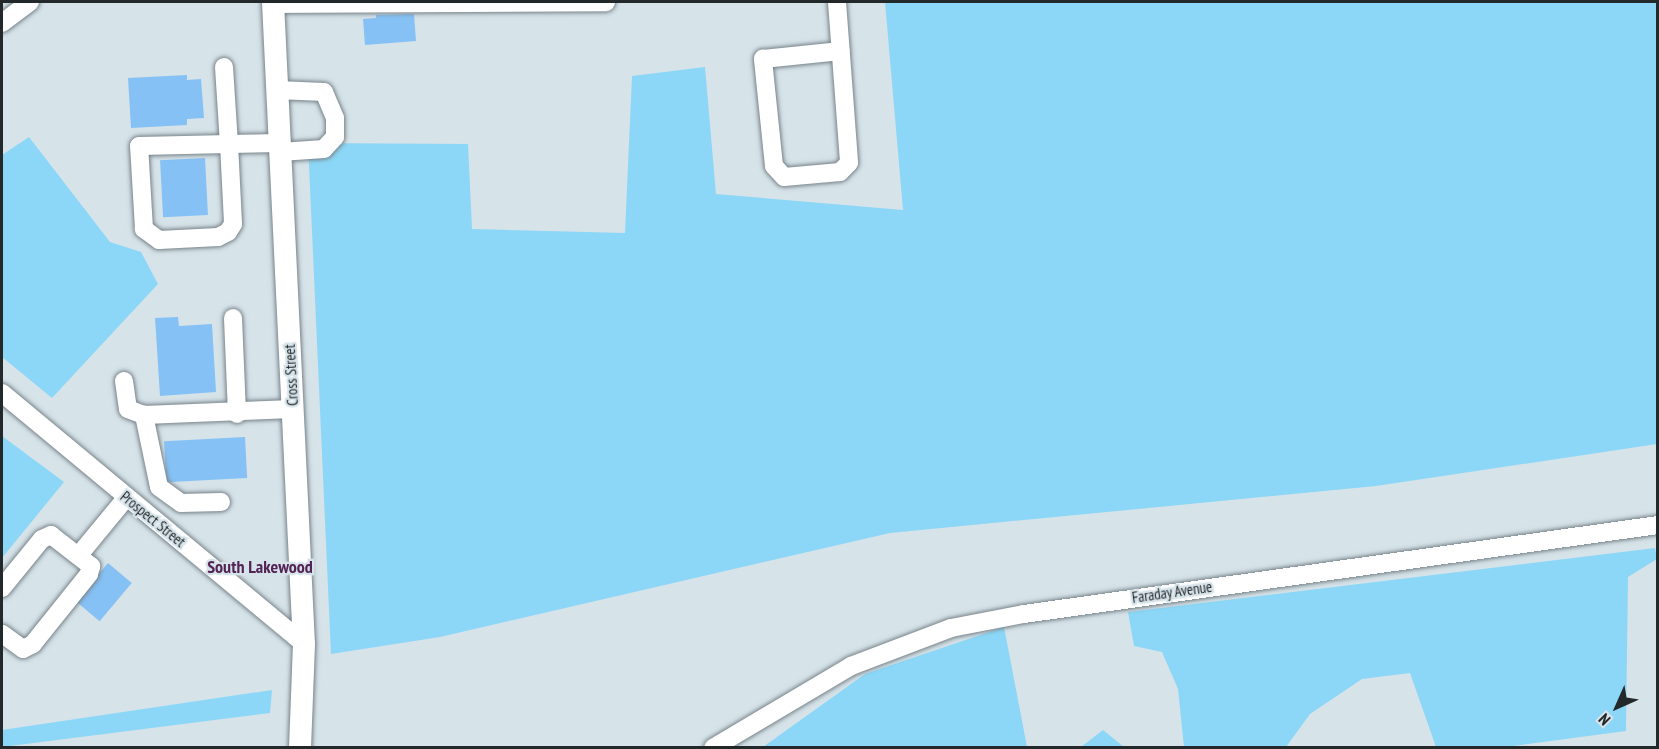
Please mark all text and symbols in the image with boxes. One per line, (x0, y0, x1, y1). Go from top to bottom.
street label: Cross Street (280, 344, 302, 406)
street label: Prospect Street (117, 487, 189, 551)
district label: South Lakewood (207, 556, 313, 578)
street label: Faraday Avenue (1130, 577, 1214, 607)
north arrow (1587, 677, 1647, 737)
text: N (1594, 710, 1614, 730)

